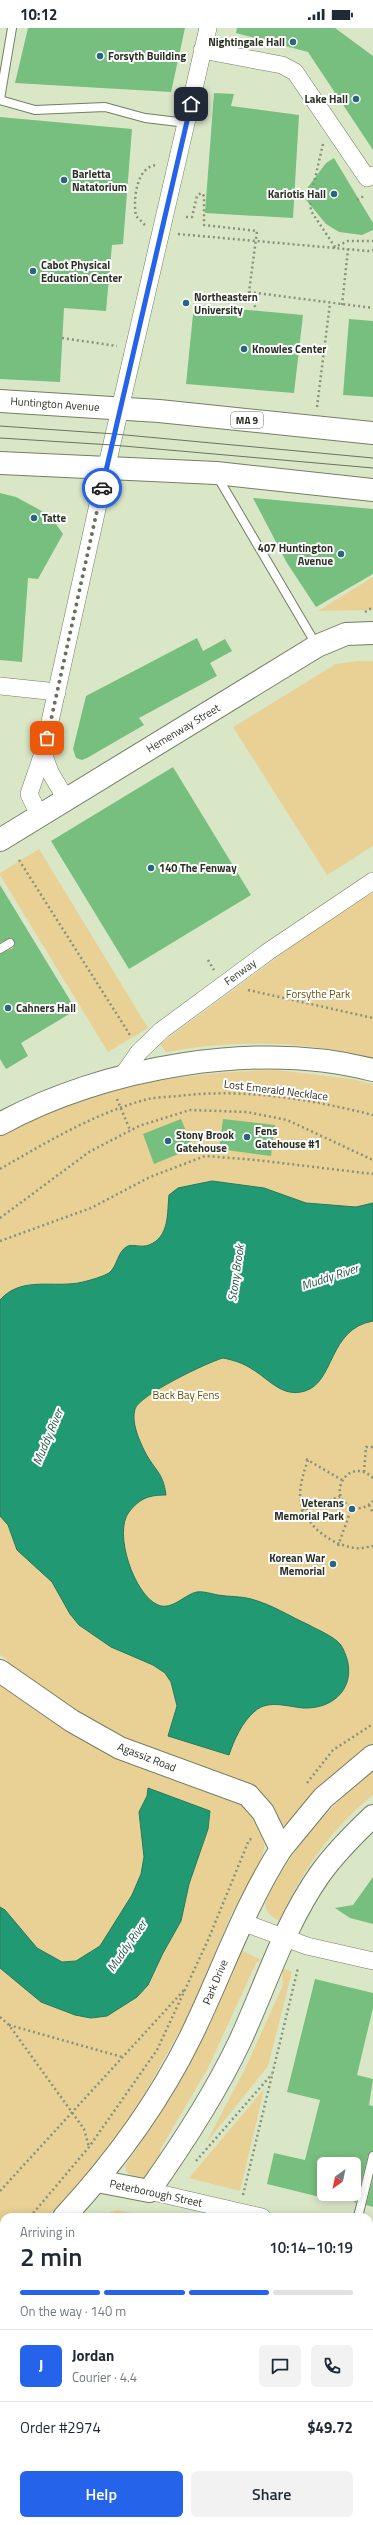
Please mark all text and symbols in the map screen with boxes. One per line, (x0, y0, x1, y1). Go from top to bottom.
text: 10:12 (20, 3, 57, 26)
place label: Nightingale Hall (208, 34, 285, 50)
marker: Nightingale Hall (288, 37, 298, 47)
place label: Forsyth Building (108, 48, 186, 64)
marker: Forsyth Building (95, 51, 105, 61)
pin (174, 87, 208, 121)
place label: Lake Hall (305, 91, 348, 107)
icon: home (180, 93, 202, 115)
marker: Lake Hall (351, 94, 361, 104)
place label: Barletta Natatorium (72, 166, 127, 195)
marker: Barletta Natatorium (59, 175, 69, 185)
place label: Kariotis Hall (268, 186, 326, 202)
marker: Kariotis Hall (329, 189, 339, 199)
place label: Cabot Physical Education Center (41, 257, 122, 286)
marker: Cabot Physical Education Center (28, 266, 38, 276)
place label: Northeastern University (194, 289, 258, 318)
marker: Northeastern University (181, 298, 191, 308)
place label: Knowles Center (252, 341, 326, 357)
marker: Knowles Center (239, 344, 249, 354)
street label: Huntington Avenue (10, 393, 101, 415)
road number: MA 9 (231, 412, 263, 428)
courier (82, 468, 122, 508)
icon: car (91, 477, 113, 499)
place label: Tatte (42, 510, 67, 526)
marker: Tatte (29, 513, 39, 523)
place label: 407 Huntington Avenue (258, 540, 333, 569)
marker: 407 Huntington Avenue (336, 549, 346, 559)
street label: Hemenway Street (143, 700, 223, 756)
pin (30, 721, 64, 755)
icon: bag (36, 727, 58, 749)
place label: 140 The Fenway (159, 860, 237, 876)
marker: 140 The Fenway (146, 863, 156, 873)
street label: Fenway (221, 955, 260, 989)
park label: Forsythe Park (286, 986, 351, 1002)
place label: Cahners Hall (16, 1000, 76, 1016)
marker: Cahners Hall (3, 1003, 13, 1013)
street label: Lost Emerald Necklace (223, 1076, 329, 1104)
place label: Fens Gatehouse #1 (255, 1123, 321, 1152)
place label: Stony Brook Gatehouse (176, 1127, 234, 1156)
marker: Fens Gatehouse #1 (242, 1132, 252, 1142)
marker: Stony Brook Gatehouse (163, 1136, 173, 1146)
water label: Stony Brook (222, 1242, 249, 1303)
water label: Muddy River (299, 1258, 363, 1295)
park label: Back Bay Fens (153, 1387, 219, 1403)
water label: Muddy River (27, 1404, 69, 1468)
place label: Veterans Memorial Park (274, 1495, 344, 1524)
marker: Veterans Memorial Park (347, 1504, 357, 1514)
place label: Korean War Memorial (269, 1550, 325, 1579)
marker: Korean War Memorial (328, 1559, 338, 1569)
street label: Agassiz Road (115, 1739, 179, 1776)
water label: Muddy River (102, 1914, 153, 1975)
street label: Park Drive (198, 1957, 232, 2007)
north arrow (317, 2157, 361, 2201)
map controls (317, 2157, 361, 2201)
street label: Peterborough Street (108, 2175, 204, 2211)
text: Arriving in (20, 2222, 75, 2242)
text: 10:14–10:19 (269, 2236, 353, 2259)
text: 2 min (20, 2237, 83, 2276)
text: On the way · 140 m (20, 2301, 126, 2321)
text: Jordan (72, 2344, 114, 2367)
button: chat (259, 2345, 301, 2387)
button: phone (311, 2345, 353, 2387)
text: J (39, 2354, 43, 2377)
text: Courier · 4.4 (72, 2367, 137, 2387)
text: Order #2974 (20, 2416, 101, 2439)
text: $49.72 (307, 2416, 353, 2439)
button: Help (20, 2471, 183, 2517)
button: Share (191, 2471, 353, 2517)

